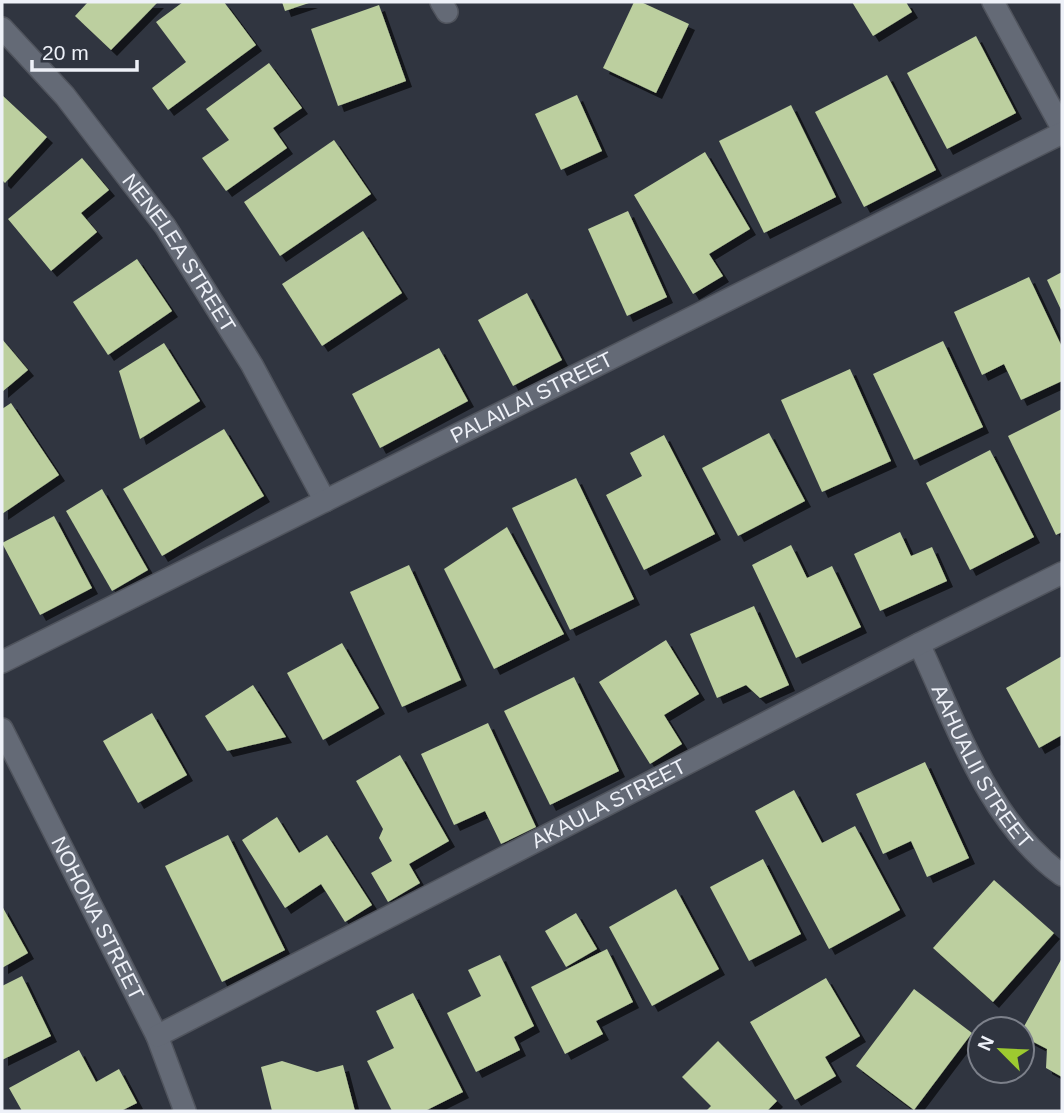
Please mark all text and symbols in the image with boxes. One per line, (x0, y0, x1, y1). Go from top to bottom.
scale bar (32, 28, 136, 72)
text: 20 m (42, 41, 89, 64)
street label: NENELEA STREET (118, 169, 241, 336)
street label: PALAILAI STREET (447, 347, 617, 447)
street label: AAHUALII STREET (928, 681, 1038, 853)
street label: AKAULA STREET (527, 754, 690, 852)
street label: NOHONA STREET (47, 833, 149, 1004)
north arrow (966, 1015, 1036, 1085)
text: N (974, 1033, 998, 1054)

